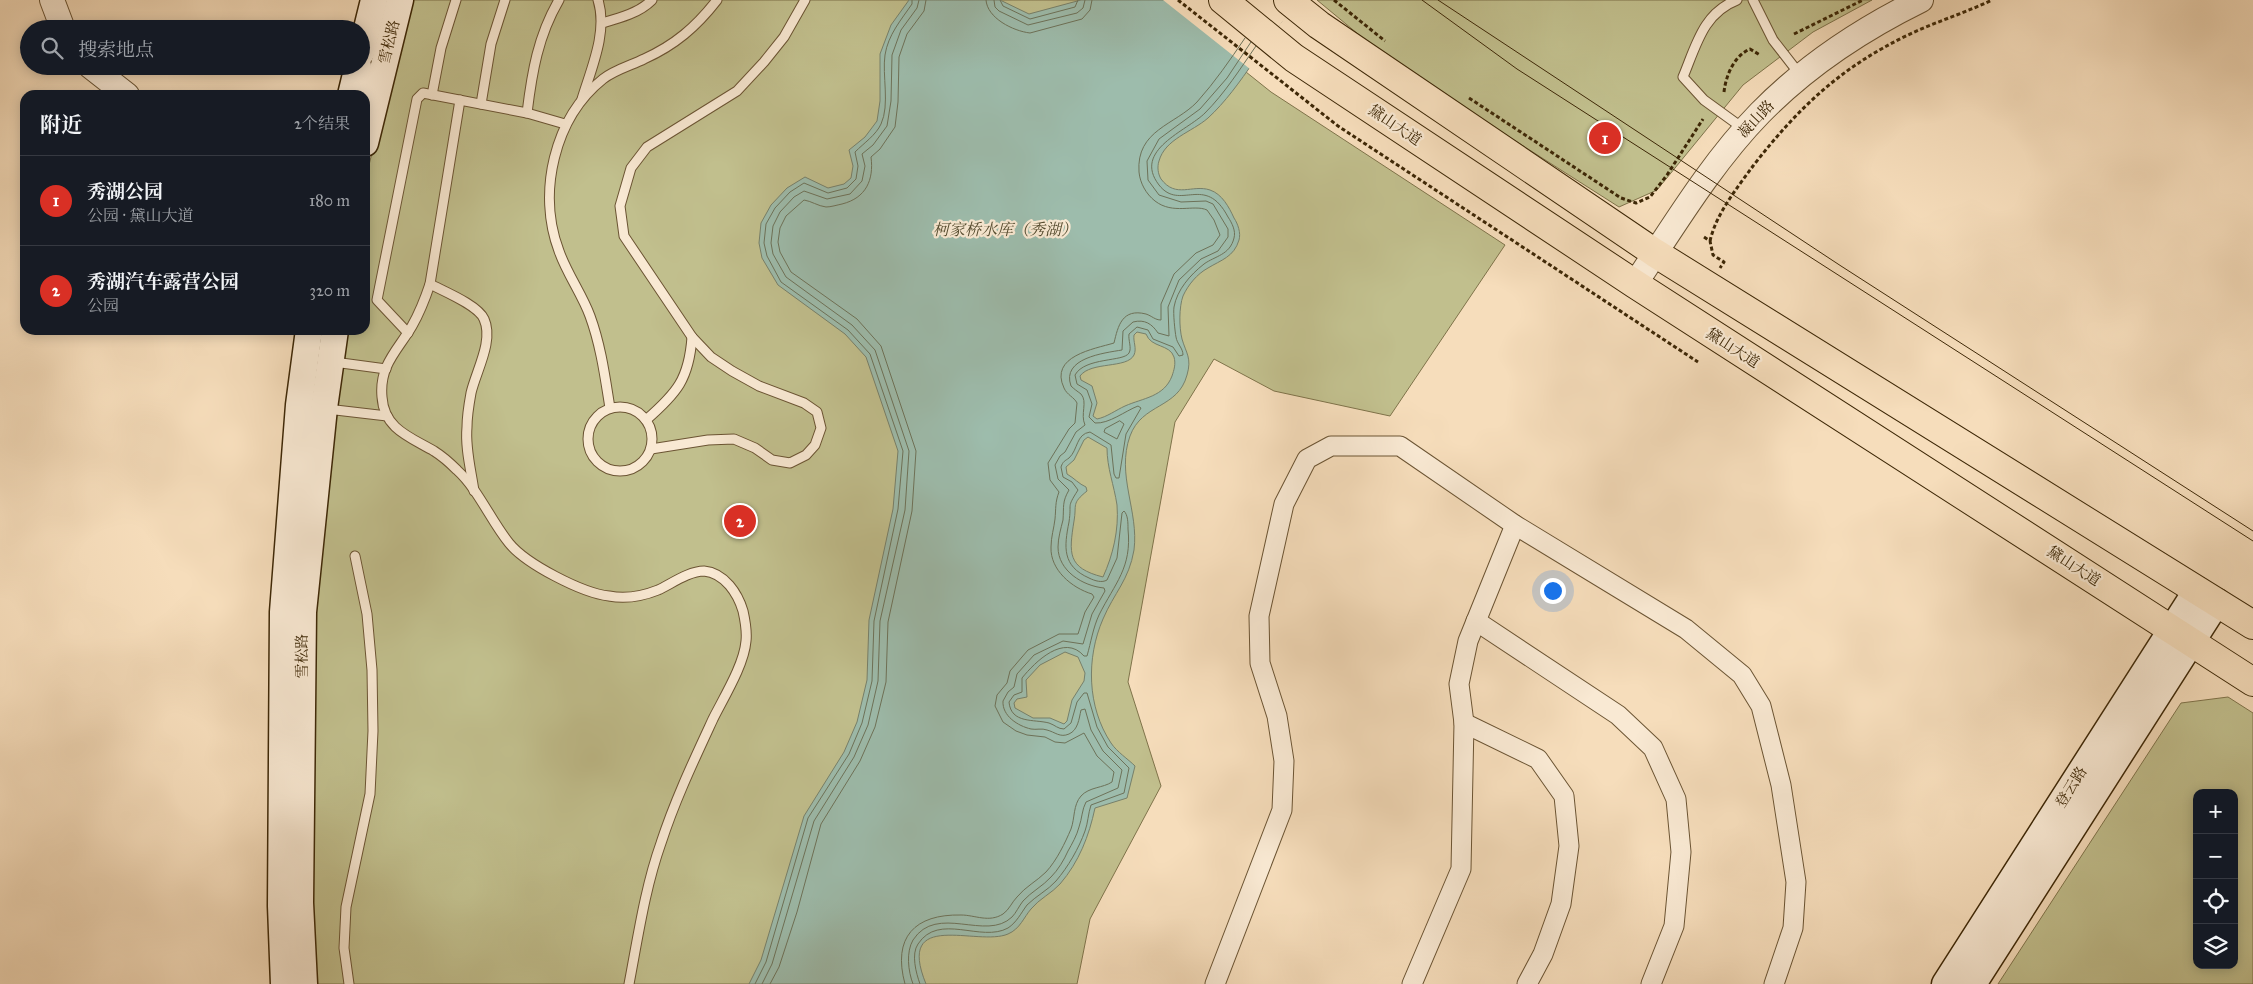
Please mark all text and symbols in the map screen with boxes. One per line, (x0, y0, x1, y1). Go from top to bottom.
street label: 雪松路 (375, 18, 403, 66)
search box (20, 20, 370, 75)
icon: search (38, 34, 66, 62)
text: 搜索地点 (78, 38, 154, 61)
street label: 凝山路 (1734, 96, 1778, 142)
street label: 黛山大道 (1365, 101, 1425, 149)
text: 附近 (40, 112, 82, 138)
text: 2个结果 (294, 114, 350, 133)
pin: 1 (1589, 119, 1621, 157)
text: 秀湖公园 (87, 180, 163, 203)
text: 1 (53, 191, 59, 210)
text: 180 m (309, 191, 350, 210)
text: 公园 · 黛山大道 (87, 206, 193, 225)
water label: 柯家桥水库（秀湖） (933, 220, 1077, 239)
text: 秀湖汽车露营公园 (87, 270, 239, 293)
text: 2 (52, 281, 60, 300)
text: 320 m (310, 281, 350, 300)
text: 公园 (87, 296, 119, 315)
street label: 黛山大道 (1703, 324, 1763, 372)
pin: 2 (724, 502, 756, 540)
street label: 黛山大道 (2044, 542, 2104, 590)
your location (1540, 578, 1566, 604)
street label: 雪松路 (293, 633, 311, 679)
street label: 登云路 (2051, 763, 2091, 811)
map controls (2193, 789, 2238, 969)
button: + (2193, 789, 2238, 834)
button: − (2193, 834, 2238, 879)
button: locate (2193, 879, 2238, 924)
button: layers (2193, 924, 2238, 969)

